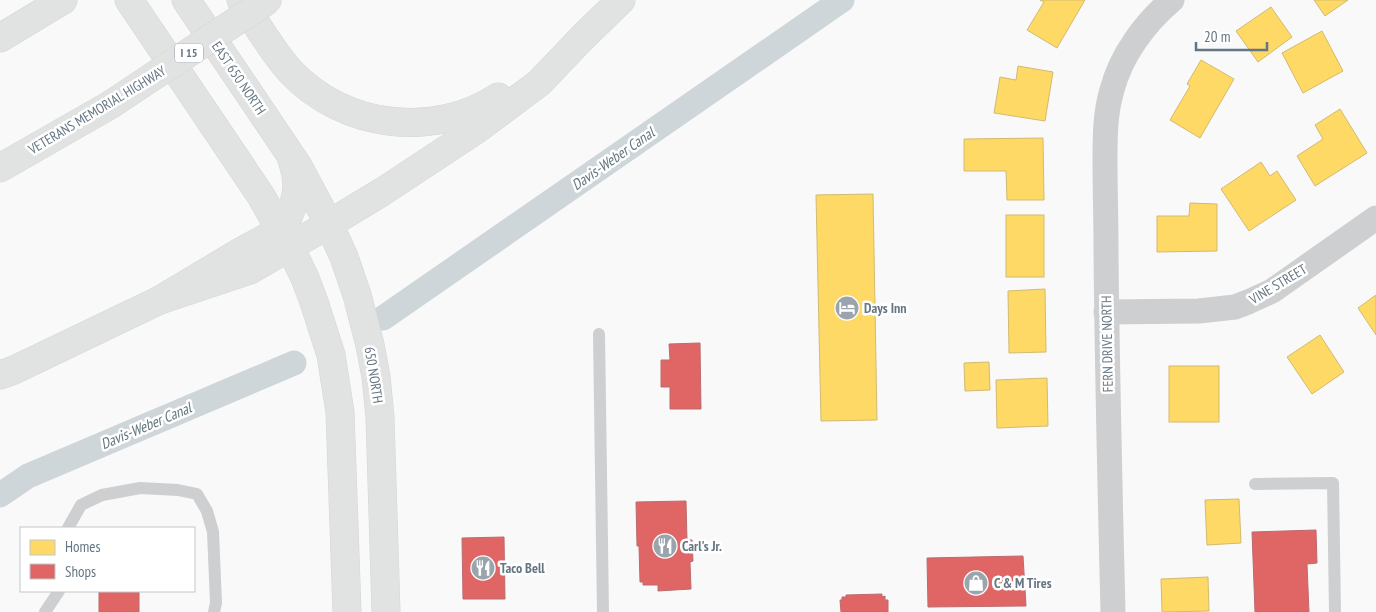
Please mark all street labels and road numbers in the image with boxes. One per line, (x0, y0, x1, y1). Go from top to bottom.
street label: EAST 650 NORTH (208, 38, 270, 118)
road number: I 15 (175, 44, 203, 62)
street label: VETERANS MEMORIAL HIGHWAY (24, 62, 169, 159)
street label: VINE STREET (1245, 260, 1310, 309)
street label: FERN DRIVE NORTH (1097, 295, 1117, 393)
street label: 650 NORTH (361, 345, 387, 405)

